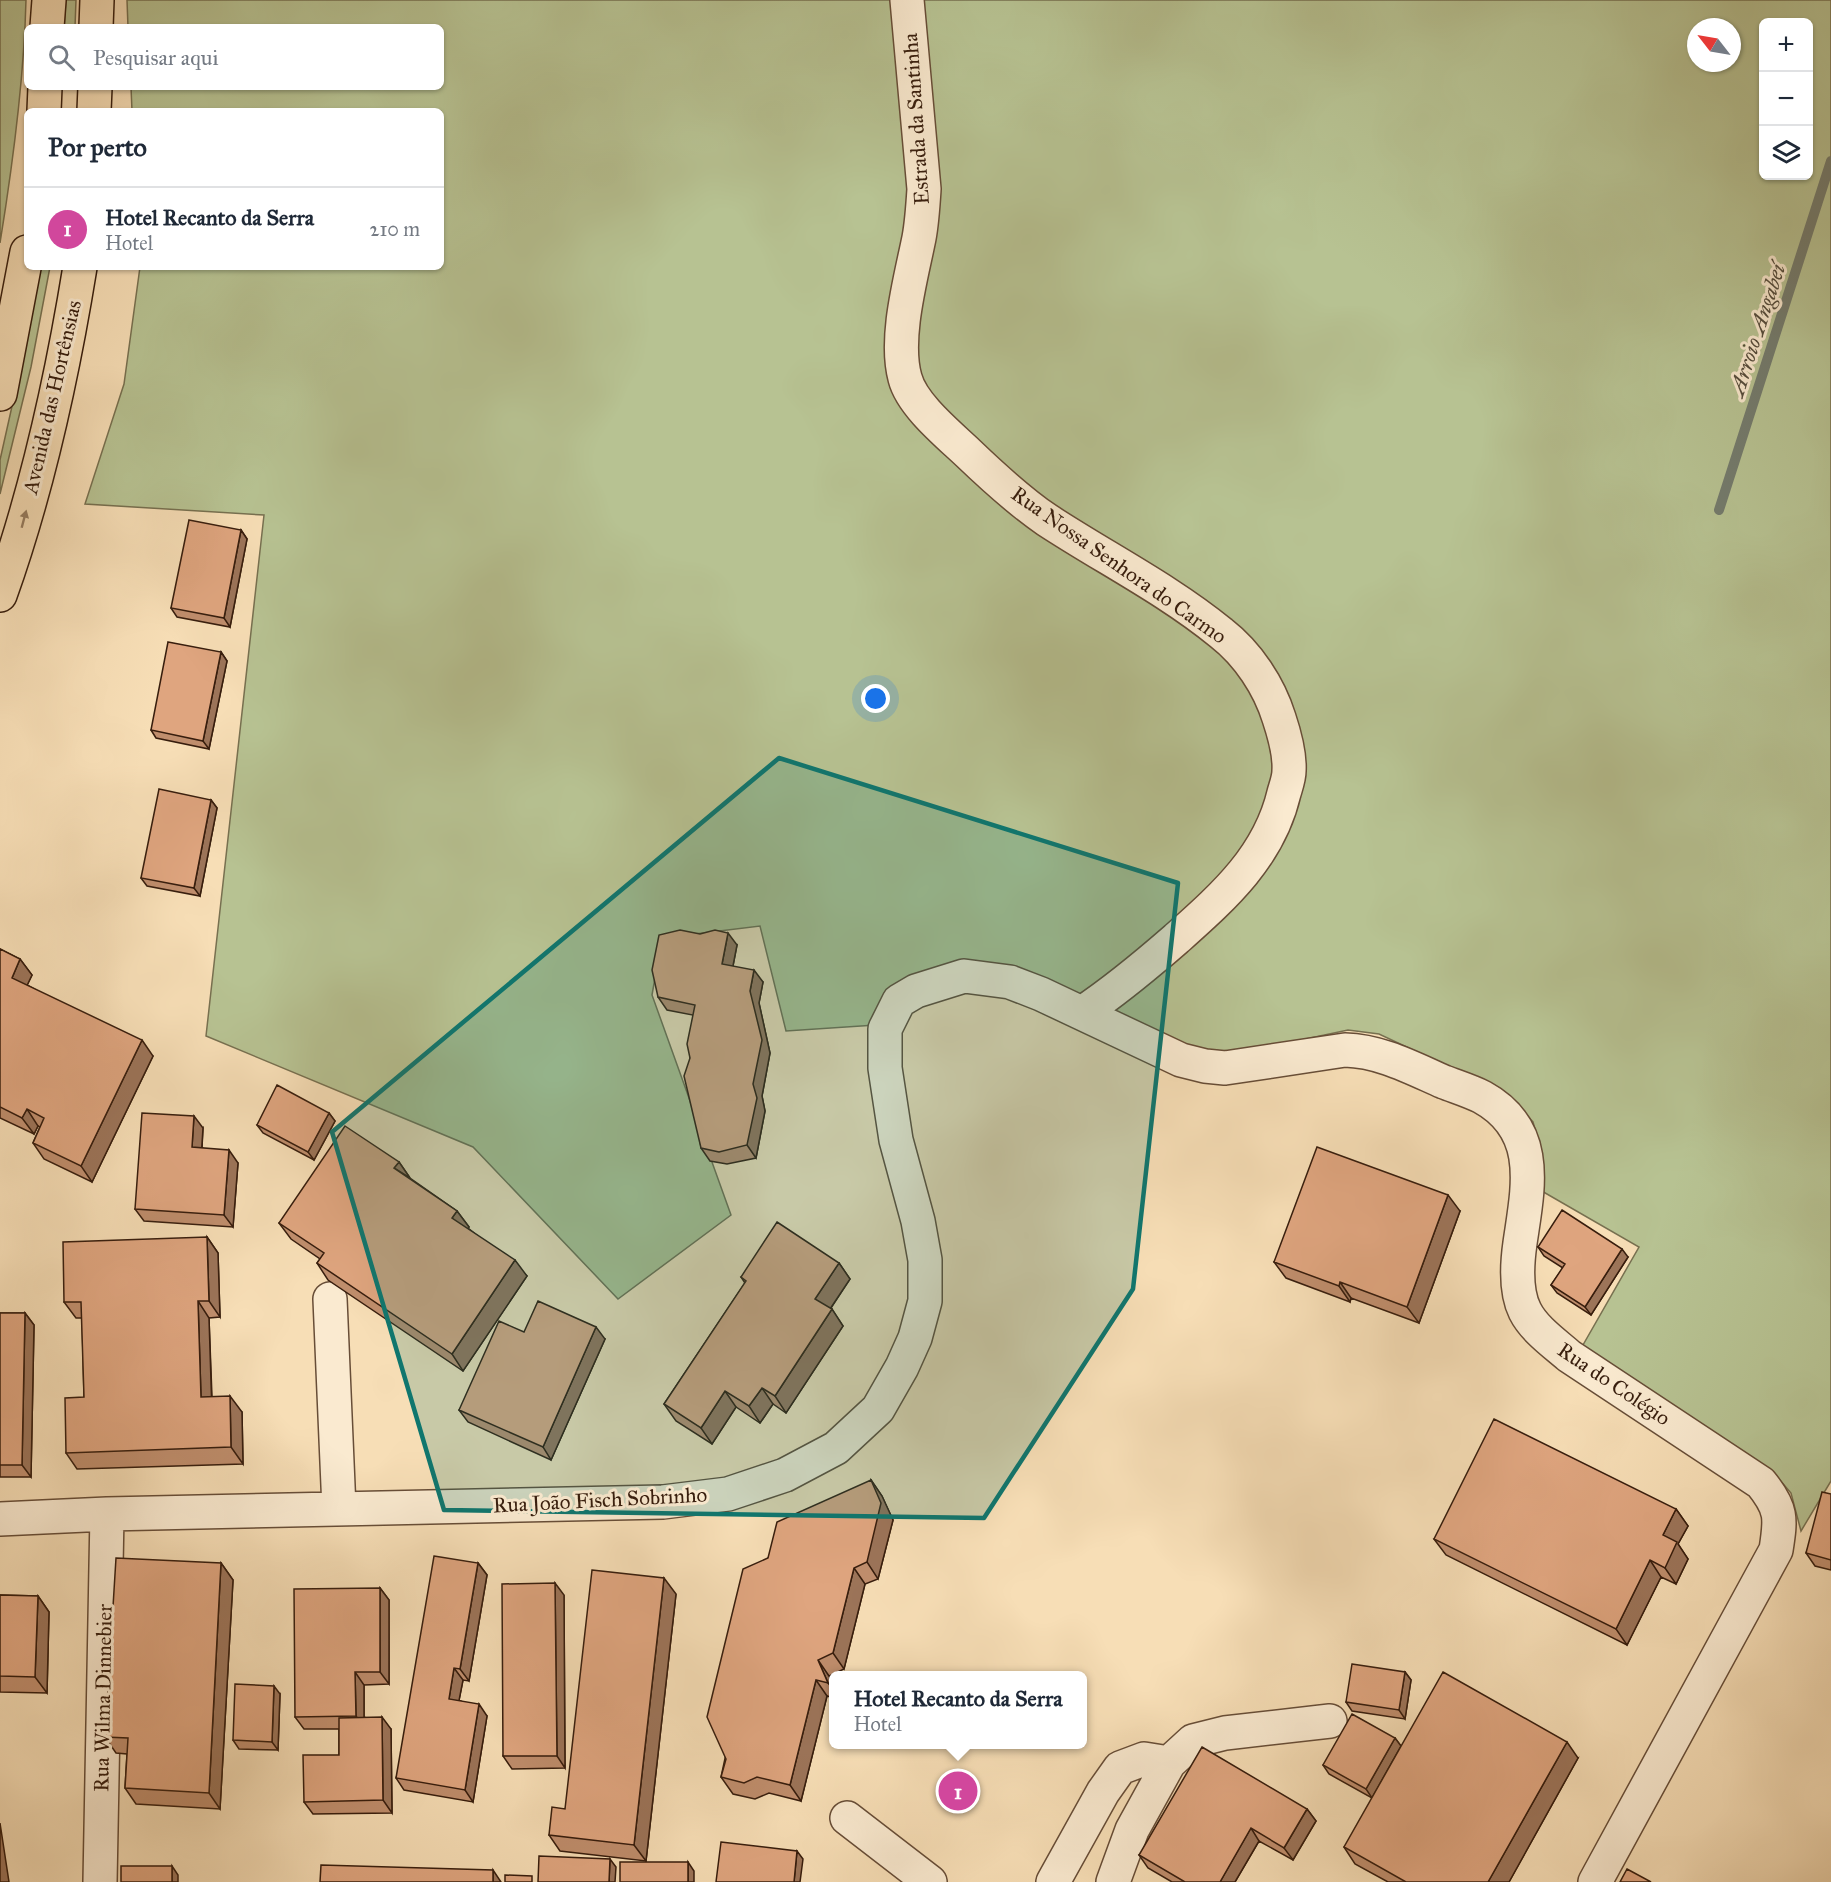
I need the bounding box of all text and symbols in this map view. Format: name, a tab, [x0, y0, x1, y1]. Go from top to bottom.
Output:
north arrow	[1687, 18, 1741, 72]
map controls	[1759, 18, 1813, 180]
button: +	[1759, 18, 1813, 72]
search box	[24, 24, 444, 90]
street label: Estrada da Santinha	[897, 32, 935, 206]
icon: search	[45, 41, 78, 74]
text: Pesquisar aqui	[93, 44, 218, 71]
button: −	[1759, 72, 1813, 126]
button: layers	[1759, 126, 1813, 180]
text: Por perto	[48, 131, 147, 163]
text: Hotel Recanto da Serra	[105, 204, 314, 231]
text: 1	[64, 217, 71, 241]
text: 210 m	[370, 217, 420, 241]
text: Hotel	[105, 231, 153, 255]
water label: Arroio Angabeí	[1722, 256, 1793, 402]
street label: Avenida das Hortênsias	[17, 297, 87, 498]
street label: Rua Nossa Senhora do Carmo	[1006, 481, 1232, 649]
one-way arrow	[20, 510, 29, 528]
your location	[861, 684, 890, 713]
street label: Rua do Colégio	[1553, 1337, 1676, 1431]
street label: Rua João Fisch Sobrinho	[492, 1481, 708, 1519]
street label: Rua Wilma Dinnebier	[88, 1604, 118, 1792]
popup	[829, 1671, 1087, 1749]
text: Hotel Recanto da Serra	[853, 1685, 1063, 1712]
text: Hotel	[853, 1712, 902, 1736]
pin: 1	[938, 1768, 978, 1814]

